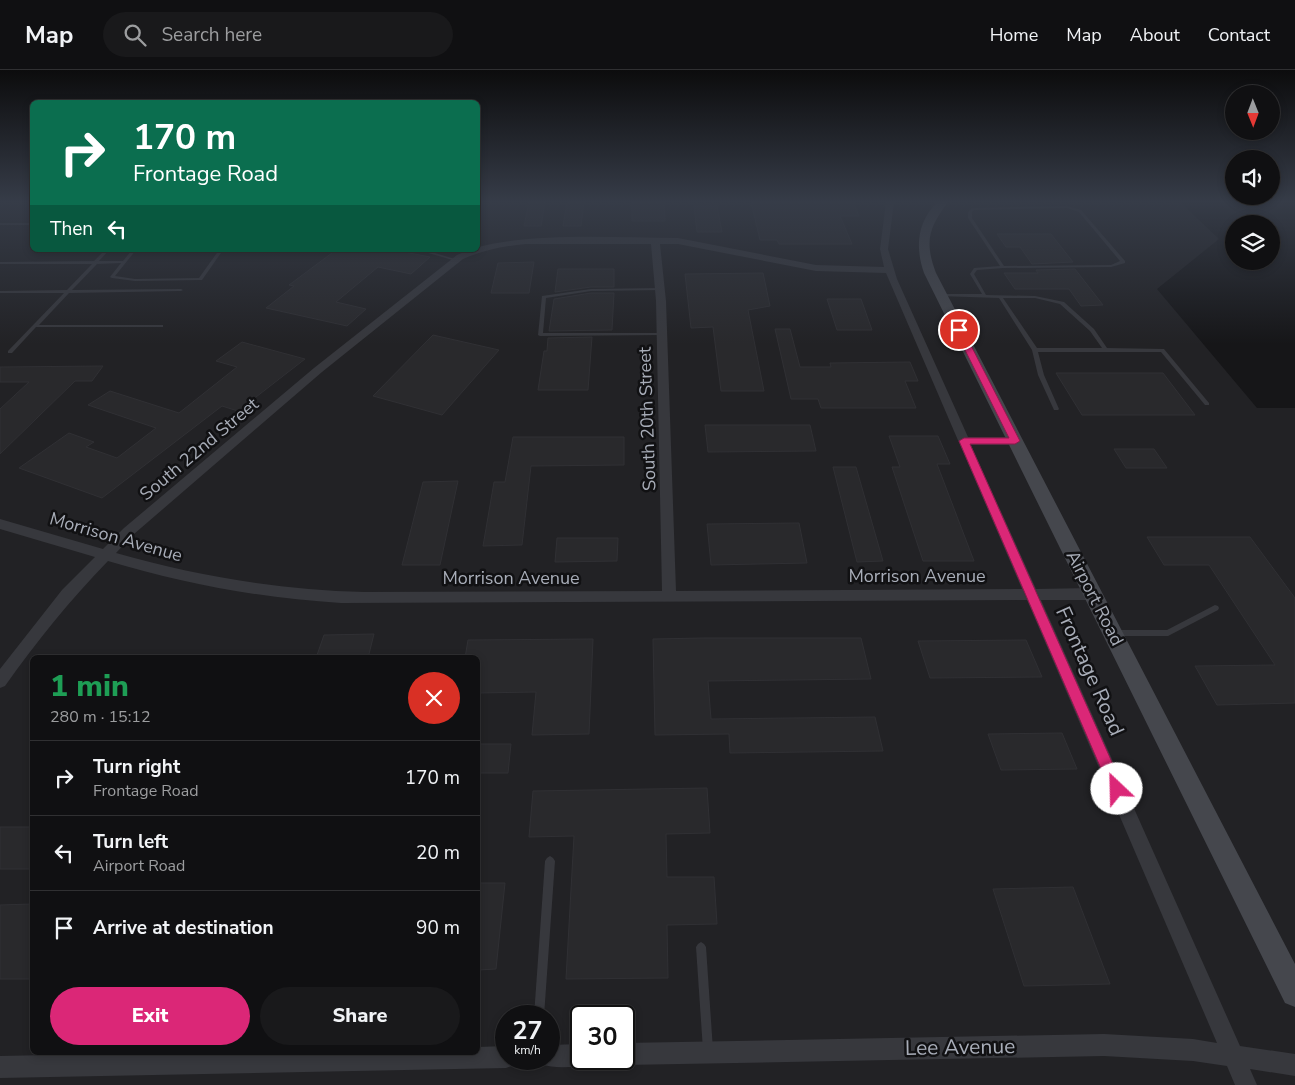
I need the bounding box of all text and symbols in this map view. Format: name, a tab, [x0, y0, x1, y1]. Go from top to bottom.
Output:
search box	[103, 12, 453, 57]
text: Map	[25, 19, 73, 51]
icon: search	[121, 21, 149, 49]
text: Search here	[161, 22, 262, 48]
text: Home	[990, 23, 1038, 47]
text: Map	[1066, 23, 1102, 47]
text: About	[1130, 23, 1180, 47]
text: Contact	[1208, 23, 1270, 47]
north arrow	[1225, 85, 1280, 140]
map controls	[1225, 85, 1280, 270]
text: 170 m	[133, 114, 236, 161]
icon: right	[50, 120, 115, 185]
button: sound	[1225, 150, 1280, 205]
text: Frontage Road	[133, 159, 278, 189]
icon: left	[103, 215, 131, 243]
button: layers	[1225, 215, 1280, 270]
text: Then	[50, 216, 93, 242]
pin	[938, 309, 980, 351]
icon: arrive	[945, 316, 973, 344]
street label: South 20th Street	[632, 346, 662, 491]
street label: South 22nd Street	[134, 392, 264, 506]
street label: Morrison Avenue	[47, 507, 185, 567]
street label: Airport Road	[1061, 546, 1129, 650]
street label: Morrison Avenue	[848, 564, 986, 588]
street label: Morrison Avenue	[442, 566, 580, 590]
street label: Frontage Road	[1049, 602, 1131, 740]
text: 1 min	[50, 666, 129, 707]
button: close	[408, 672, 460, 724]
text: 280 m · 15:12	[50, 706, 151, 728]
text: Turn right	[93, 754, 180, 780]
position arrow	[1090, 762, 1142, 814]
icon: right	[50, 764, 78, 792]
text: 170 m	[405, 765, 460, 791]
text: Frontage Road	[93, 780, 199, 802]
text: Turn left	[93, 829, 168, 855]
icon: left	[50, 839, 78, 867]
text: 20 m	[416, 840, 460, 866]
text: Airport Road	[93, 855, 185, 877]
icon: arrive	[50, 914, 78, 942]
text: Arrive at destination	[93, 915, 274, 941]
text: 90 m	[416, 915, 460, 941]
button: Exit	[50, 987, 250, 1045]
button: Share	[260, 987, 460, 1045]
speed limit sign: 30	[570, 1005, 635, 1070]
text: 27	[512, 1014, 543, 1048]
street label: Lee Avenue	[905, 1032, 1015, 1062]
text: km/h	[514, 1042, 541, 1058]

